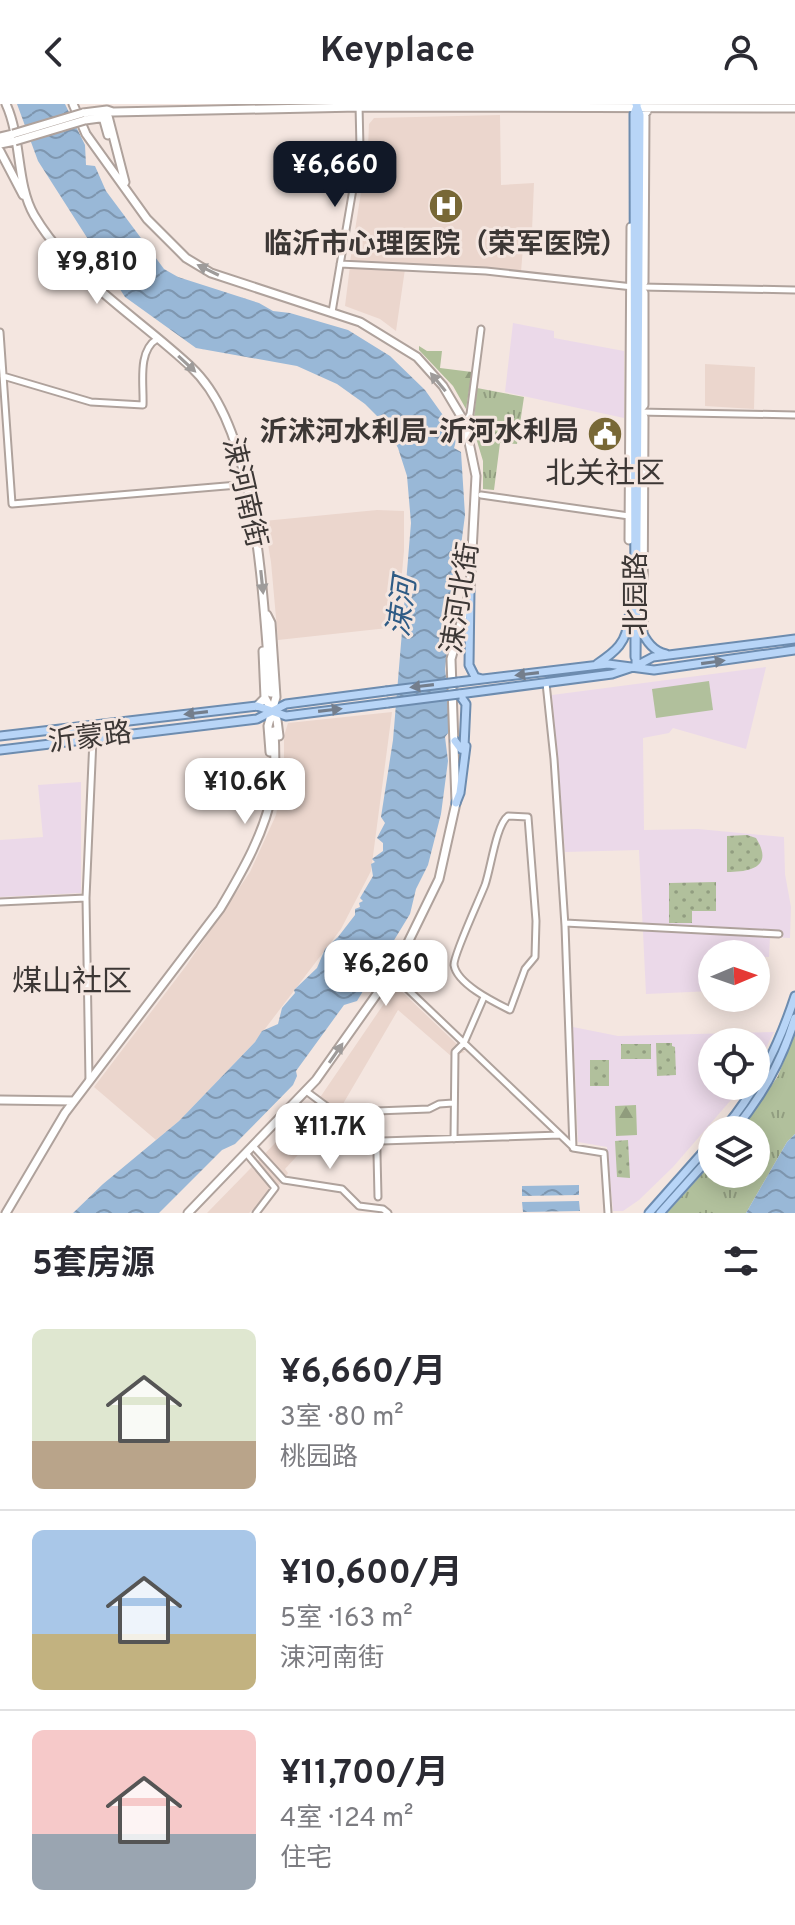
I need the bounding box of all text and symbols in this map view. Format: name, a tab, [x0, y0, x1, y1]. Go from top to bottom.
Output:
text: Keyplace	[320, 29, 475, 75]
icon: back	[32, 30, 76, 74]
icon: person	[719, 30, 763, 74]
pin: ¥6,660	[270, 141, 400, 209]
text: ¥6,660	[291, 150, 379, 183]
hospital icon: 临沂市心理医院（荣军医院）	[427, 187, 465, 225]
place label: 临沂市心理医院（荣军医院）	[264, 228, 628, 264]
pin: ¥9,810	[32, 238, 162, 306]
text: ¥9,810	[56, 247, 138, 280]
one-way arrow	[197, 263, 220, 277]
one-way arrow	[177, 355, 196, 373]
one-way arrow	[430, 372, 447, 392]
public building icon: 沂沭河水利局-沂河水利局	[586, 415, 624, 453]
place label: 沂沭河水利局-沂河水利局	[259, 416, 579, 452]
street label: 涑河南街	[213, 434, 273, 552]
district label: 北关社区	[545, 457, 665, 494]
street label: 涑河北街	[435, 540, 489, 656]
street label: 北园路	[620, 552, 656, 636]
one-way arrow	[255, 570, 268, 595]
water label: 涑河	[382, 570, 427, 639]
one-way arrow	[701, 655, 726, 668]
one-way arrow	[514, 668, 539, 681]
one-way arrow	[409, 680, 434, 693]
one-way arrow	[318, 704, 343, 717]
one-way arrow	[183, 707, 208, 720]
street label: 沂蒙路	[46, 716, 134, 762]
pin: ¥10.6K	[180, 758, 310, 826]
text: ¥10.6K	[203, 767, 287, 800]
pin: ¥6,260	[321, 940, 451, 1008]
north arrow	[698, 940, 770, 1012]
map controls	[698, 940, 770, 1188]
text: ¥6,260	[342, 949, 430, 982]
district label: 煤山社区	[12, 965, 132, 1002]
button: locate	[698, 1028, 770, 1100]
one-way arrow	[327, 1043, 343, 1063]
pin: ¥11.7K	[265, 1103, 395, 1171]
text: ¥11.7K	[293, 1112, 367, 1145]
button: layers	[698, 1116, 770, 1188]
icon: filters	[719, 1239, 763, 1283]
text: 5套房源	[32, 1244, 155, 1287]
text: ¥6,660/月	[280, 1352, 446, 1395]
icon: home	[96, 1361, 192, 1457]
text: 3室 · 80 m²	[280, 1402, 404, 1435]
text: 桃园路	[280, 1442, 358, 1475]
text: ¥10,600/月	[280, 1553, 463, 1596]
icon: home	[96, 1562, 192, 1658]
text: 5室 · 163 m²	[280, 1603, 413, 1636]
text: 涑河南街	[280, 1643, 384, 1676]
text: ¥11,700/月	[280, 1753, 449, 1796]
icon: home	[96, 1762, 192, 1858]
text: 4室 · 124 m²	[280, 1803, 413, 1836]
text: 住宅	[280, 1843, 332, 1876]

